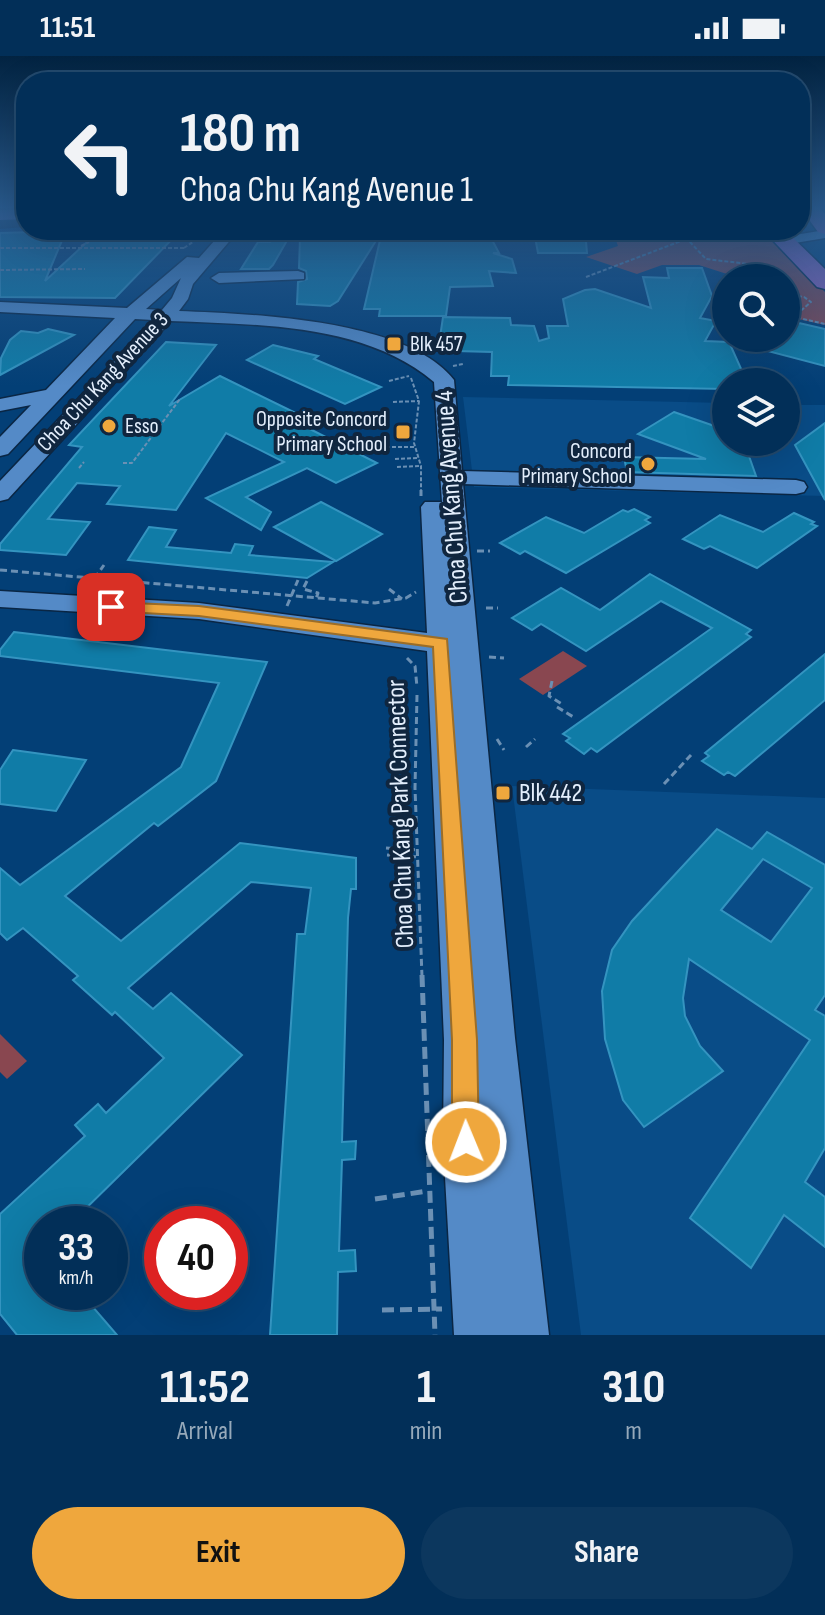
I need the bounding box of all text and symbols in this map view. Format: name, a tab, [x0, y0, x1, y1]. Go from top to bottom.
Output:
text: 11:51	[40, 10, 95, 46]
text: 180 m	[180, 101, 301, 168]
icon: left	[48, 104, 152, 208]
text: Choa Chu Kang Avenue 1	[180, 169, 473, 212]
map controls	[712, 264, 800, 456]
button: search	[712, 264, 800, 352]
street label: Choa Chu Kang Avenue 3	[32, 307, 174, 457]
place label: Blk 457	[410, 331, 463, 358]
marker: Blk 457	[385, 335, 403, 353]
button: layers	[712, 368, 800, 456]
street label: Choa Chu Kang Avenue 4	[429, 389, 475, 604]
place label: Opposite Concord Primary School	[256, 406, 387, 458]
place label: Esso	[125, 413, 159, 440]
marker: Esso	[100, 417, 118, 435]
marker: Opposite Concord Primary School	[394, 423, 412, 441]
place label: Concord Primary School	[521, 438, 632, 490]
marker: Concord Primary School	[639, 455, 657, 473]
pin	[77, 573, 145, 641]
icon: arrive	[89, 585, 133, 629]
street label: Choa Chu Kang Park Connector	[381, 679, 421, 949]
place label: Blk 442	[519, 778, 582, 809]
marker: Blk 442	[494, 784, 512, 802]
position arrow	[424, 1100, 508, 1184]
speed limit sign: 40	[144, 1206, 248, 1310]
text: 33	[58, 1224, 94, 1272]
text: km/h	[59, 1266, 93, 1290]
text: 11:52	[160, 1359, 250, 1416]
text: 1	[417, 1359, 436, 1416]
text: 310	[602, 1359, 665, 1416]
text: Arrival	[177, 1416, 233, 1447]
text: min	[410, 1416, 442, 1447]
text: m	[625, 1416, 642, 1447]
button: Exit	[32, 1507, 405, 1599]
button: Share	[421, 1507, 793, 1599]

